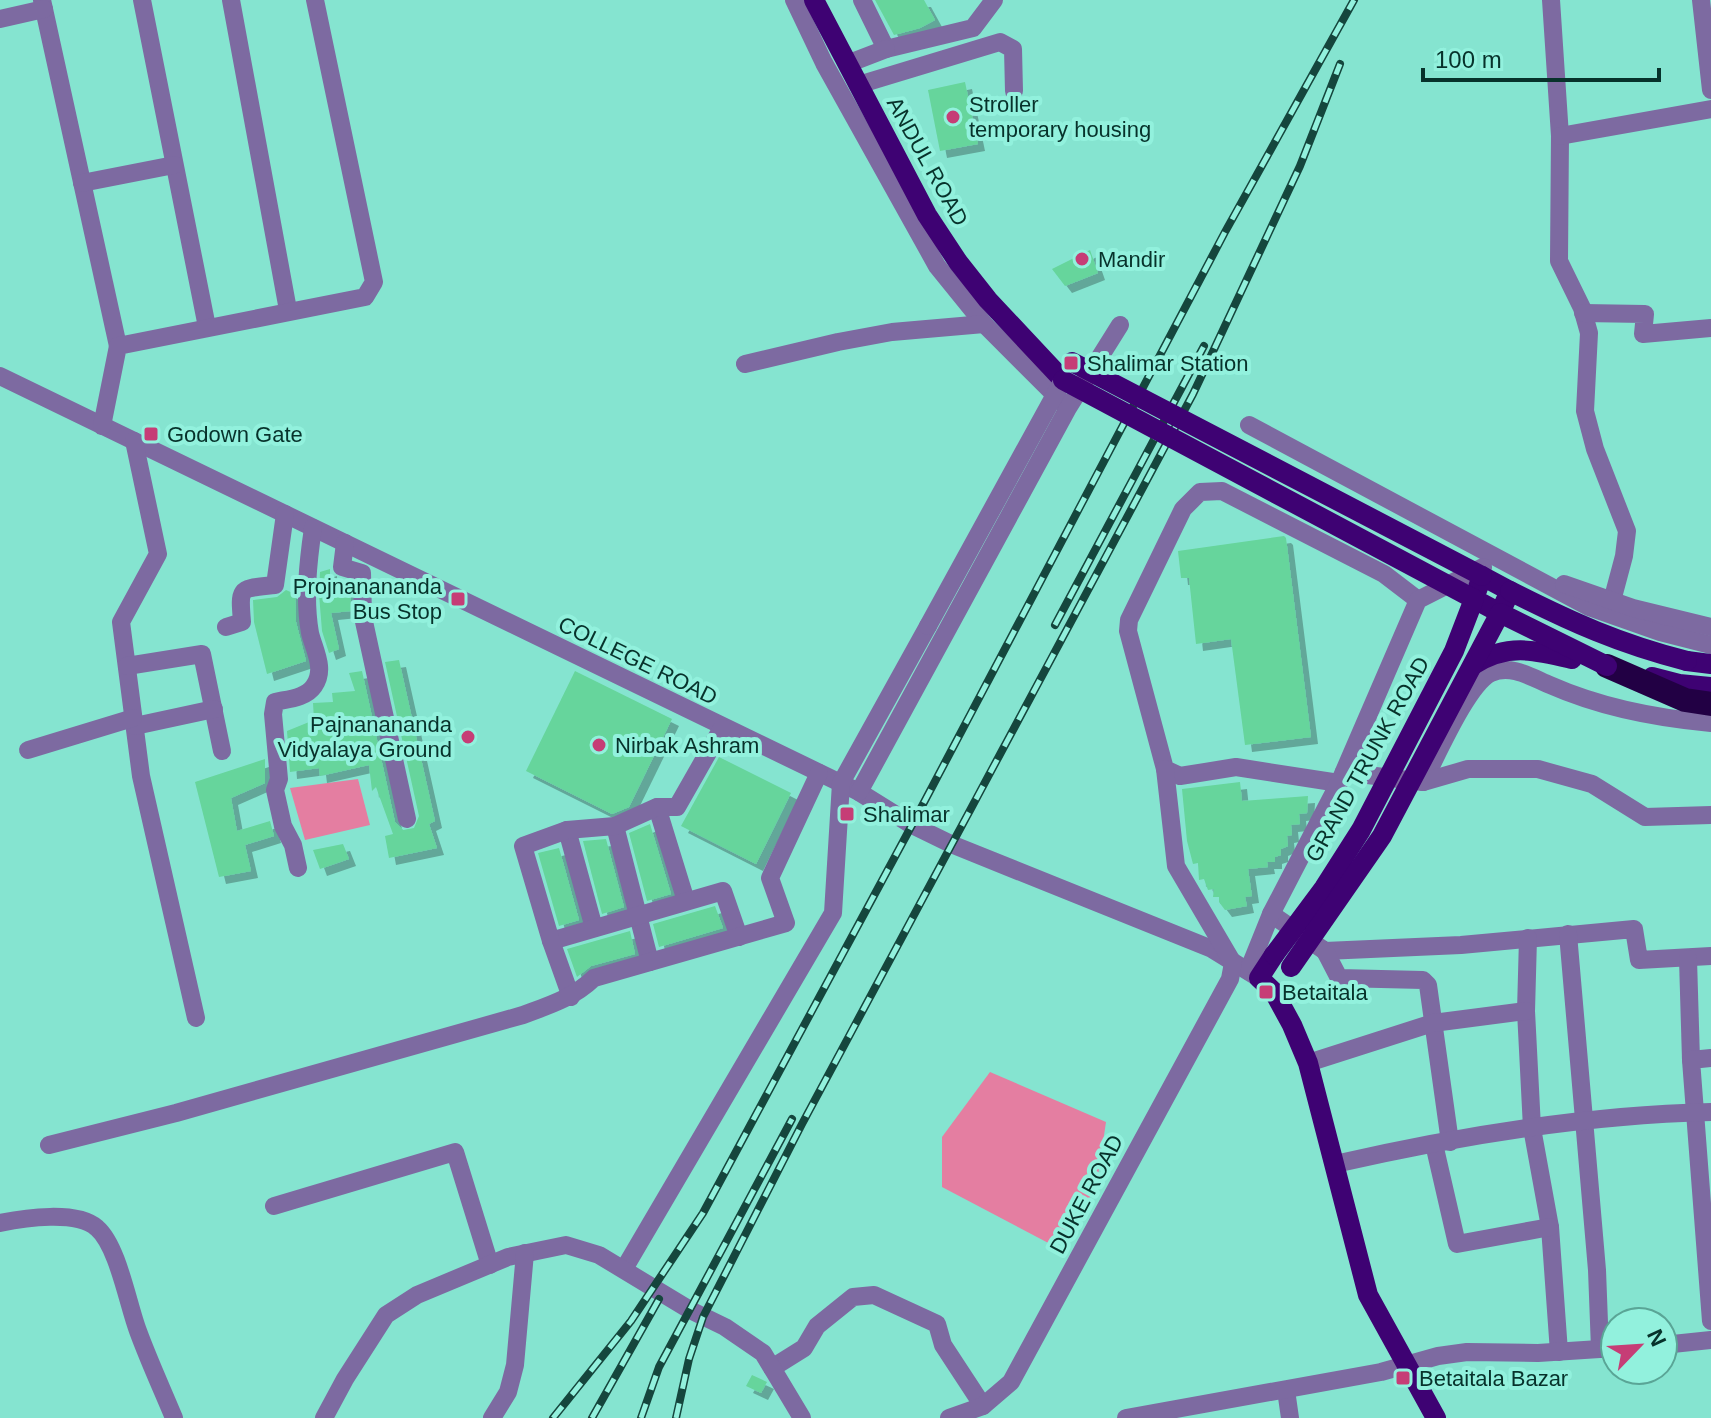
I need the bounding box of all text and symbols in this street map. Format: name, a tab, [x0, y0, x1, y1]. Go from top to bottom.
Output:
scale bar	[1423, 32, 1659, 82]
text: 100 m	[1435, 46, 1502, 73]
street label: ANDUL ROAD	[882, 92, 973, 230]
place label: Stroller temporary housing	[969, 92, 1151, 142]
marker: Stroller temporary housing	[944, 108, 962, 126]
place label: Mandir	[1098, 247, 1165, 272]
marker: Mandir	[1073, 250, 1091, 268]
place label: Shalimar Station	[1087, 351, 1248, 376]
marker: Shalimar Station	[1062, 354, 1080, 372]
place label: Godown Gate	[167, 422, 303, 447]
marker: Godown Gate	[142, 425, 160, 443]
place label: Projnanananda Bus Stop	[293, 574, 443, 624]
marker: Projnanananda Bus Stop	[449, 590, 467, 608]
street label: COLLEGE ROAD	[554, 611, 721, 710]
street label: GRAND TRUNK ROAD	[1301, 652, 1434, 866]
place label: Pajnanananda Vidyalaya Ground	[278, 712, 453, 762]
marker: Pajnanananda Vidyalaya Ground	[459, 728, 477, 746]
place label: Nirbak Ashram	[615, 733, 759, 758]
marker: Nirbak Ashram	[590, 736, 608, 754]
place label: Shalimar	[863, 802, 950, 827]
marker: Shalimar	[838, 805, 856, 823]
place label: Betaitala	[1282, 980, 1368, 1005]
marker: Betaitala	[1257, 983, 1275, 1001]
street label: DUKE ROAD	[1045, 1131, 1128, 1258]
north arrow	[1599, 1306, 1679, 1386]
text: N	[1642, 1325, 1671, 1350]
place label: Betaitala Bazar	[1419, 1366, 1568, 1391]
marker: Betaitala Bazar	[1394, 1369, 1412, 1387]

